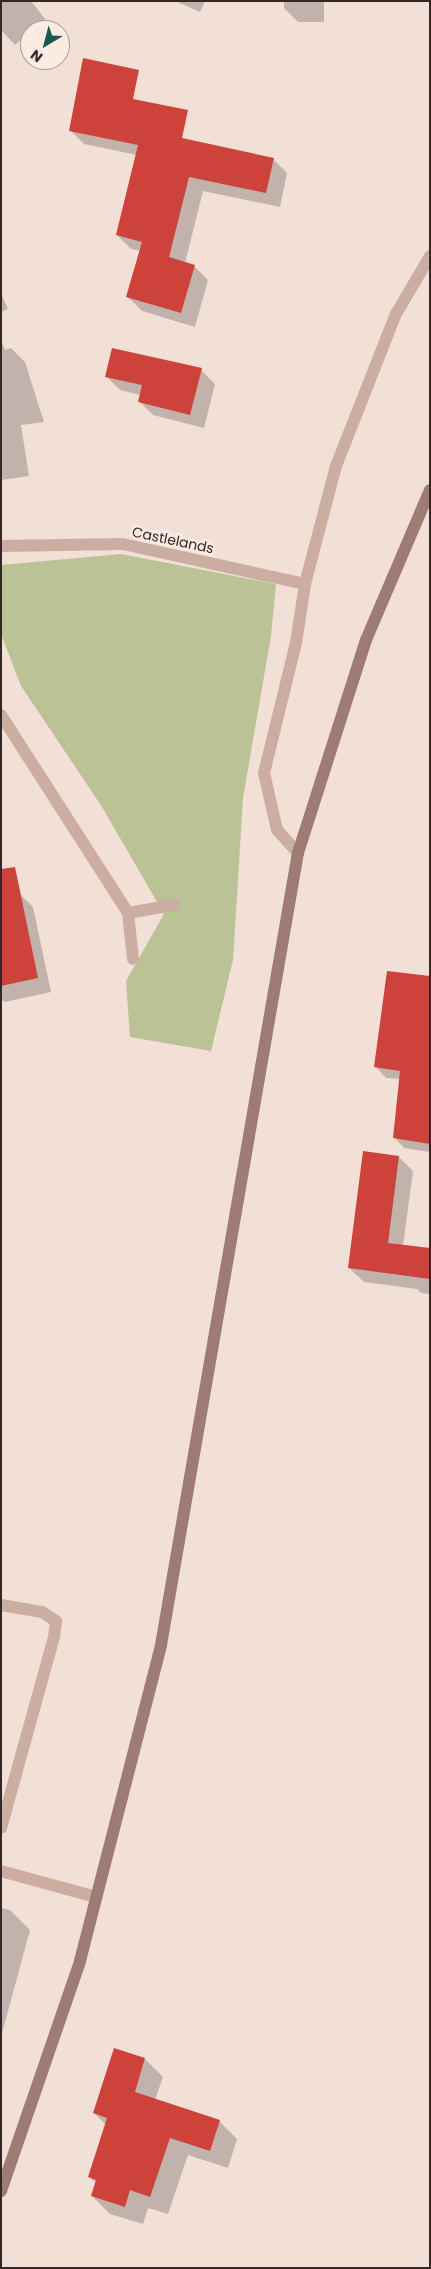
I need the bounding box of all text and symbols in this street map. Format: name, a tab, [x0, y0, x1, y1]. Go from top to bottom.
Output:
north arrow	[20, 20, 70, 70]
text: N	[26, 45, 47, 67]
street label: Castlelands	[130, 523, 216, 557]

